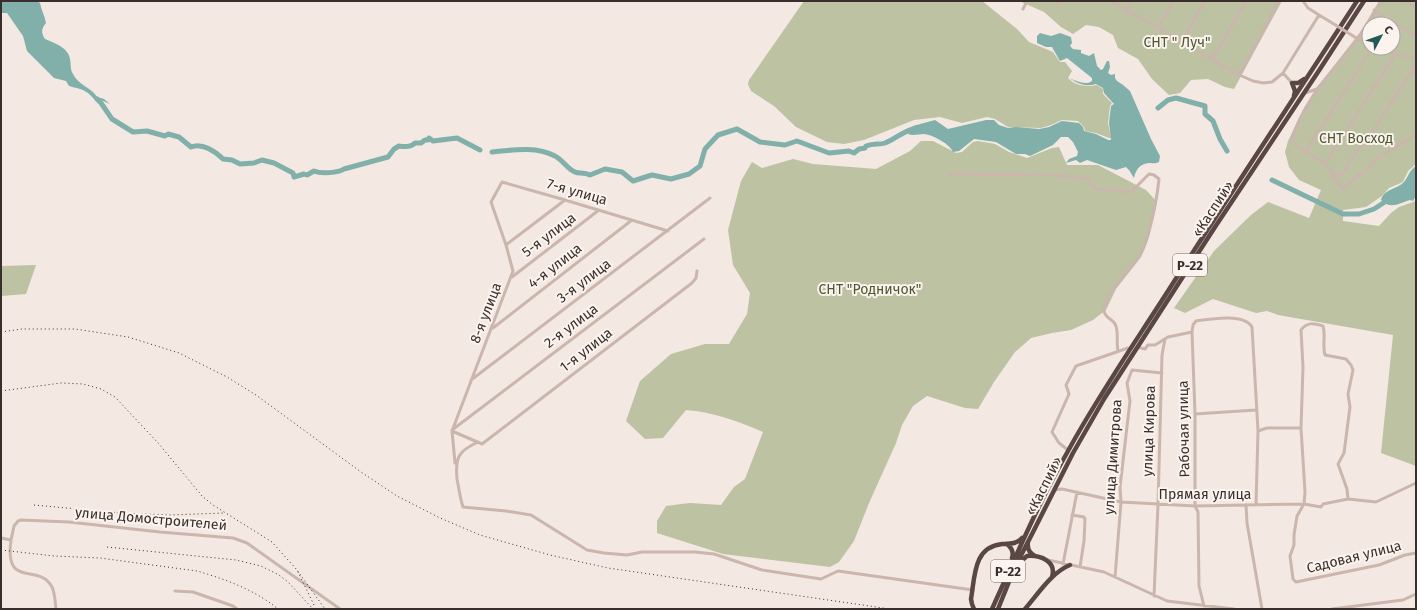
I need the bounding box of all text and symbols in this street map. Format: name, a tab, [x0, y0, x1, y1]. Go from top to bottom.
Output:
north arrow	[1361, 16, 1401, 56]
text: С	[1381, 23, 1396, 37]
park label: СНТ " Луч"	[1143, 34, 1211, 51]
park label: СНТ Восход	[1319, 130, 1393, 147]
street label: 7-я улица	[545, 175, 609, 209]
street label: «Каспий»	[1189, 178, 1237, 240]
street label: 5-я улица	[519, 209, 579, 261]
street label: 4-я улица	[525, 240, 585, 292]
road number: Р-22	[1173, 254, 1207, 276]
street label: 3-я улица	[554, 255, 614, 307]
street label: 8-я улица	[467, 280, 505, 346]
park label: СНТ "Родничок"	[819, 281, 921, 298]
street label: 2-я улица	[541, 300, 601, 352]
street label: 1-я улица	[556, 324, 616, 376]
street label: Рабочая улица	[1175, 380, 1193, 478]
street label: улица Кирова	[1139, 385, 1159, 477]
street label: улица Димитрова	[1100, 399, 1126, 515]
street label: «Каспий»	[1022, 454, 1066, 518]
street label: Прямая улица	[1159, 486, 1251, 503]
street label: улица Домостроителей	[74, 504, 228, 534]
street label: Садовая улица	[1305, 537, 1403, 577]
road number: Р-22	[991, 560, 1025, 582]

